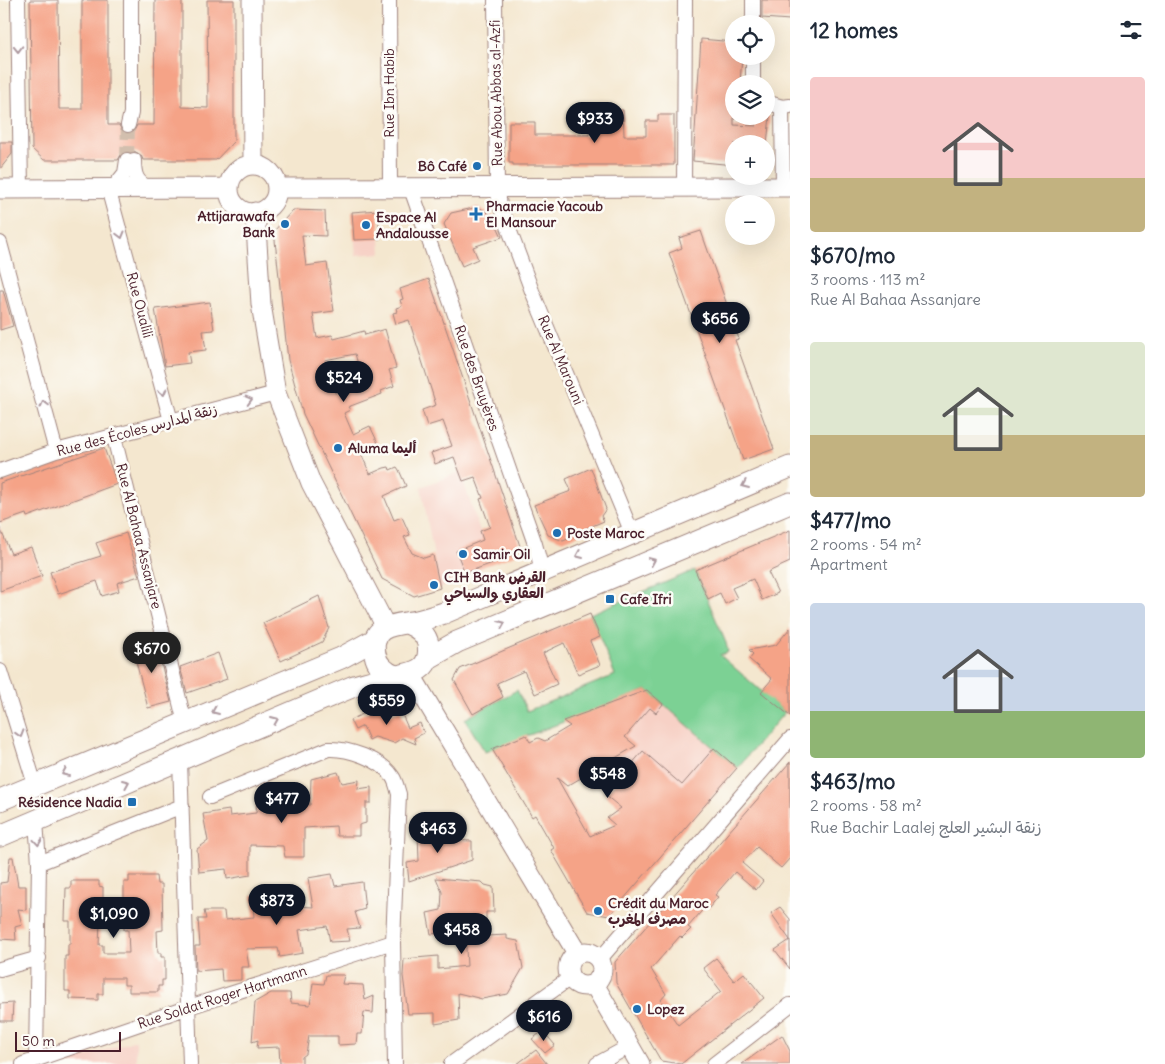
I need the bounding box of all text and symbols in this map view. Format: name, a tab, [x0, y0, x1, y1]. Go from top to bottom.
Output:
map controls	[725, 15, 775, 245]
button: locate	[725, 15, 775, 65]
icon: filters	[1117, 16, 1145, 44]
text: 12 homes	[810, 17, 898, 44]
street label: Rue Abou Abbas al-Azfi	[486, 20, 506, 166]
one-way arrow	[13, 45, 24, 53]
street label: Rue Ibn Habib	[380, 48, 398, 138]
button: layers	[725, 75, 775, 125]
pin: $933	[565, 102, 625, 144]
text: $933	[577, 108, 613, 128]
icon: home	[933, 109, 1023, 199]
button: +	[725, 135, 775, 185]
place label: Bô Café	[418, 157, 467, 175]
marker: Bô Café	[471, 160, 483, 172]
button: −	[725, 195, 775, 245]
place label: Pharmacie Yacoub El Mansour	[486, 197, 603, 231]
place label: Attijarawafa Bank	[198, 207, 275, 241]
place label: Espace Al Andalousse	[376, 208, 449, 242]
marker: Pharmacie Yacoub El Mansour	[470, 208, 482, 220]
marker: Attijarawafa Bank	[279, 218, 291, 230]
marker: Espace Al Andalousse	[360, 219, 372, 231]
one-way arrow	[115, 231, 126, 240]
text: $670/mo	[810, 242, 895, 269]
text: 3 rooms · 113 m²	[810, 269, 925, 289]
street label: Rue Oualili	[123, 270, 157, 340]
text: Rue Al Bahaa Assanjare	[810, 289, 981, 309]
pin: $656	[690, 302, 750, 344]
text: $656	[702, 308, 738, 328]
street label: Rue Al Marouni	[534, 313, 588, 407]
street label: Rue des Bruyères	[450, 323, 504, 433]
pin: $524	[314, 360, 374, 403]
text: $524	[326, 367, 362, 387]
icon: home	[933, 374, 1023, 464]
one-way arrow	[157, 388, 168, 397]
one-way arrow	[244, 396, 252, 406]
one-way arrow	[39, 400, 49, 409]
street label: Rue des Écoles زنقة المدارس	[55, 400, 219, 460]
place label: Aluma أليما	[348, 439, 416, 457]
marker: Aluma أليما	[332, 442, 344, 454]
street label: Rue Al Bahaa Assanjare	[112, 461, 166, 611]
one-way arrow	[741, 479, 750, 490]
text: $477/mo	[810, 507, 891, 534]
place label: Poste Maroc	[567, 524, 645, 542]
marker: Poste Maroc	[551, 527, 563, 539]
text: 2 rooms · 54 m²	[810, 534, 922, 554]
place label: Samir Oil	[473, 545, 530, 563]
marker: Samir Oil	[457, 548, 469, 560]
one-way arrow	[575, 548, 584, 559]
text: Apartment	[810, 554, 888, 574]
one-way arrow	[647, 557, 655, 567]
place label: CIH Bank القرض العقاري والسياحي	[444, 568, 546, 606]
marker: CIH Bank القرض العقاري والسياحي	[428, 579, 440, 591]
place label: Cafe Ifri	[620, 590, 672, 608]
marker: Cafe Ifri	[604, 593, 616, 605]
one-way arrow	[497, 619, 506, 630]
pin: $670	[122, 632, 182, 674]
icon: home	[933, 636, 1023, 726]
text: $670	[134, 638, 170, 658]
pin: $559	[357, 684, 417, 726]
text: $559	[369, 690, 405, 710]
one-way arrow	[211, 704, 220, 715]
one-way arrow	[270, 715, 279, 726]
one-way arrow	[14, 730, 24, 738]
pin: $548	[578, 756, 638, 799]
text: $548	[590, 763, 626, 783]
one-way arrow	[61, 767, 70, 777]
text: $463/mo	[810, 768, 895, 795]
one-way arrow	[121, 779, 130, 789]
pin: $477	[252, 782, 312, 824]
text: $477	[265, 788, 299, 808]
place label: Résidence Nadia	[18, 793, 122, 811]
text: 2 rooms · 58 m²	[810, 795, 922, 815]
marker: Résidence Nadia	[126, 796, 138, 808]
pin: $463	[408, 812, 468, 854]
text: Rue Bachir Laalej زنقة البشير العلج	[810, 817, 1042, 837]
text: $463	[420, 818, 456, 838]
one-way arrow	[32, 838, 43, 846]
pin: $873	[247, 884, 307, 926]
text: $873	[259, 890, 295, 910]
place label: Crédit du Maroc مصرف المغرب	[608, 894, 709, 928]
pin: $1,090	[73, 896, 155, 939]
text: $1,090	[90, 903, 138, 923]
marker: Crédit du Maroc مصرف المغرب	[592, 905, 604, 917]
pin: $458	[432, 912, 492, 955]
text: $458	[444, 919, 480, 939]
street label: Rue Soldat Roger Hartmann	[135, 961, 309, 1033]
pin: $616	[514, 1000, 574, 1042]
place label: Lopez	[647, 1000, 685, 1018]
marker: Lopez	[631, 1003, 643, 1015]
text: $616	[527, 1006, 561, 1026]
scale bar	[15, 1029, 121, 1052]
text: 50 m	[22, 1032, 55, 1050]

